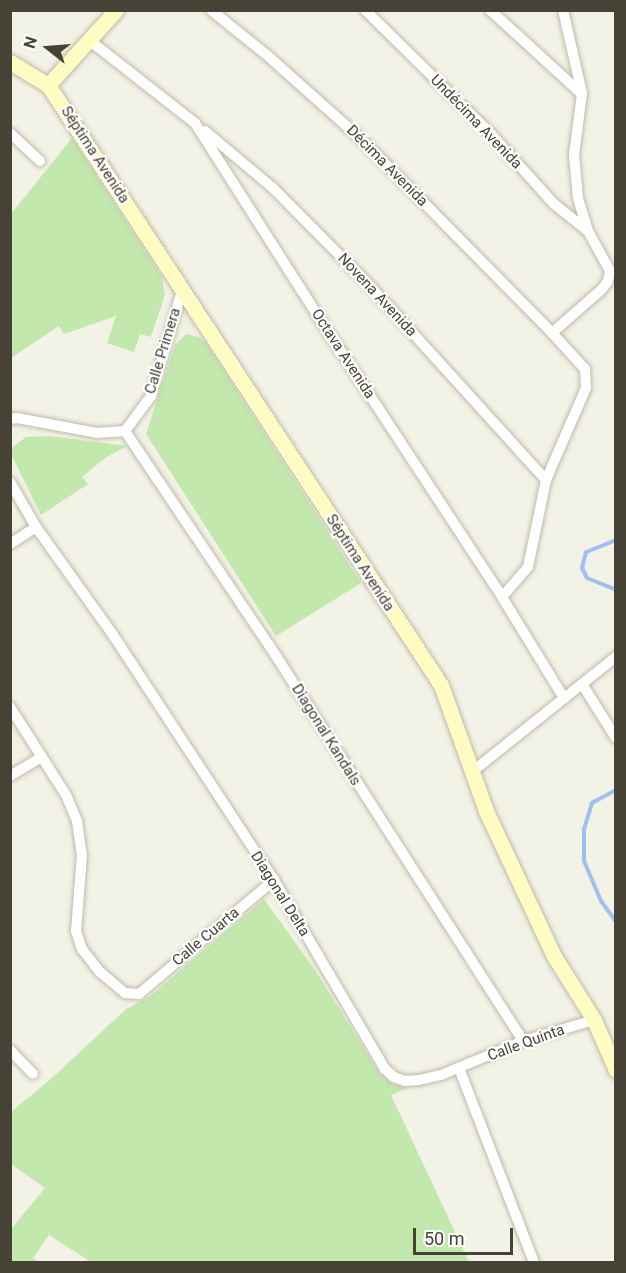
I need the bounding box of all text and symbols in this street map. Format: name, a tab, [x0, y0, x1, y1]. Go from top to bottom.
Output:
north arrow	[18, 18, 78, 78]
text: N	[20, 34, 41, 51]
street label: Undécima Avenida	[426, 71, 526, 173]
street label: Séptima Avenida	[57, 103, 133, 207]
street label: Décima Avenida	[343, 122, 431, 210]
street label: Novena Avenida	[334, 250, 420, 340]
street label: Calle Primera	[141, 306, 185, 396]
street label: Octava Avenida	[307, 306, 379, 402]
street label: Séptima Avenida	[322, 511, 398, 615]
street label: Diagonal Kandals	[288, 681, 364, 789]
street label: Diagonal Delta	[247, 848, 313, 940]
street label: Calle Cuarta	[169, 904, 243, 970]
street label: Calle Quinta	[485, 1021, 567, 1065]
scale bar	[416, 1216, 516, 1254]
text: 50 m	[424, 1228, 464, 1249]

